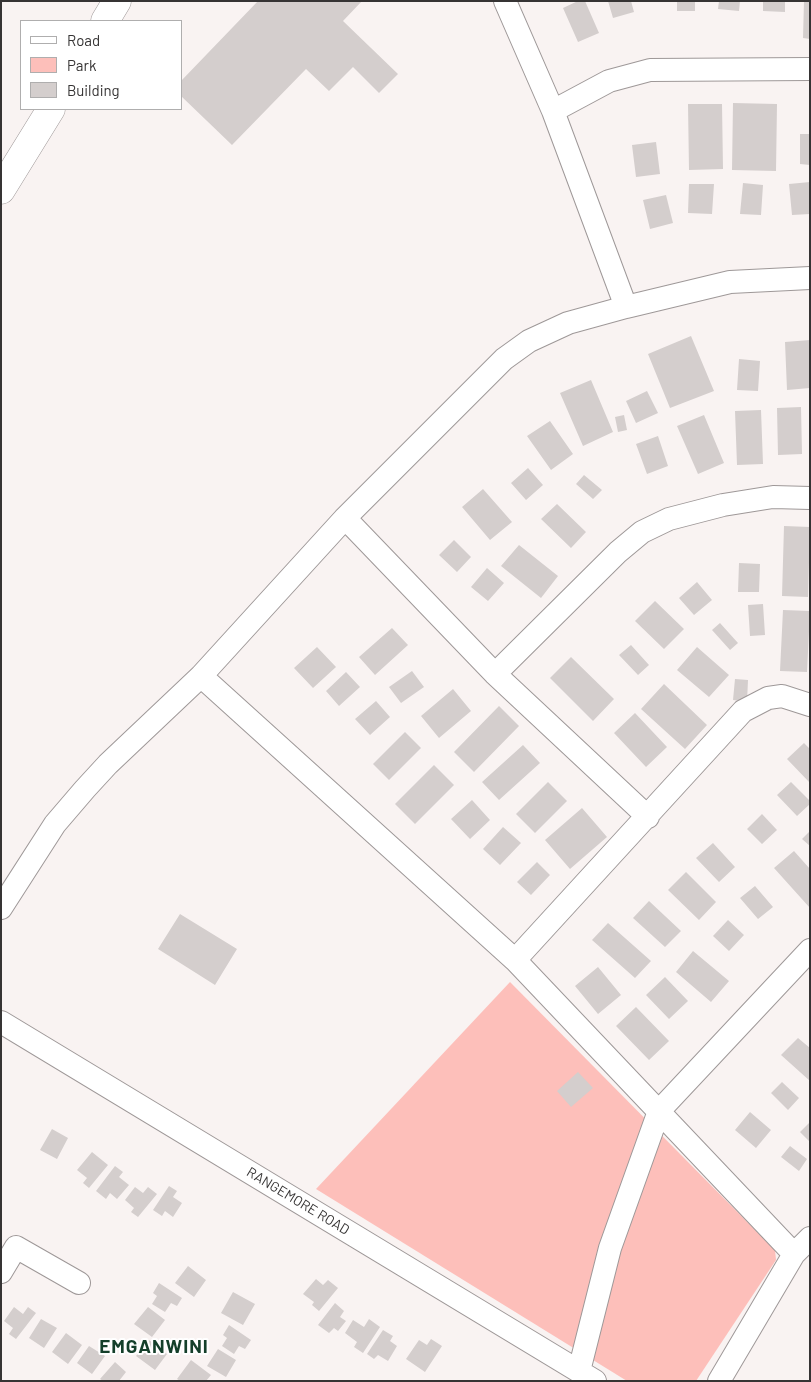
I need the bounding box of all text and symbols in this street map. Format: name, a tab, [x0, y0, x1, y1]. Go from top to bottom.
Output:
legend	[20, 20, 182, 110]
text: Road	[67, 31, 100, 49]
text: Park	[67, 56, 96, 74]
text: Building	[67, 81, 120, 99]
street label: RANGEMORE ROAD	[244, 1164, 352, 1238]
district label: EMGANWINI	[98, 1336, 210, 1358]

